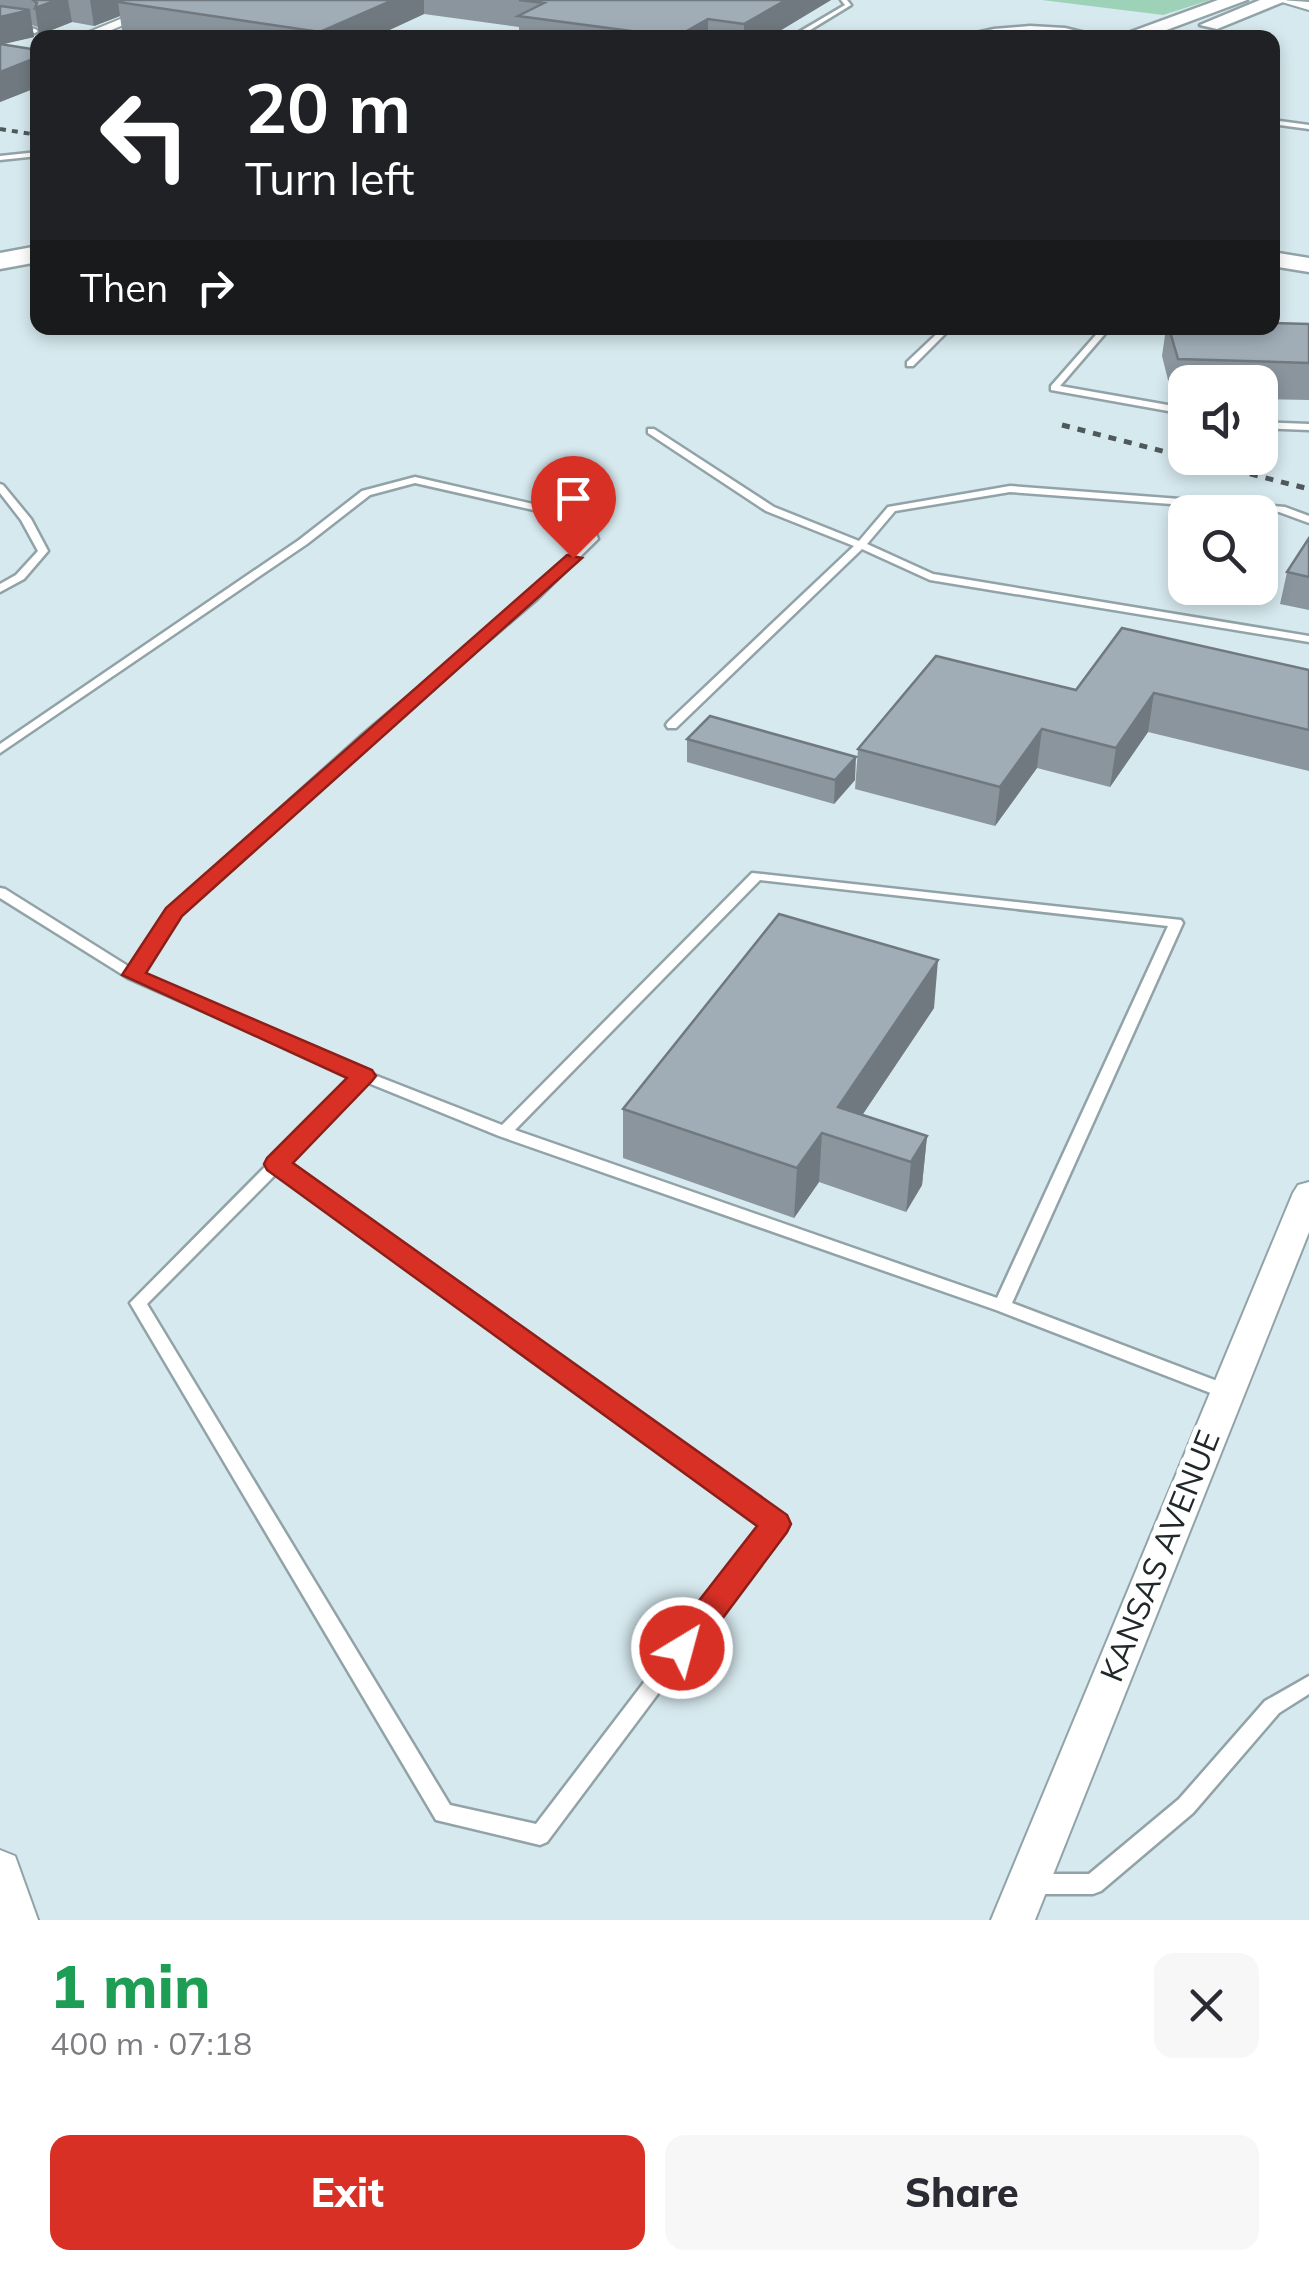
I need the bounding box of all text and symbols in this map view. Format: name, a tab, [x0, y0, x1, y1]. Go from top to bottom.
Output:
text: 20 m	[245, 63, 411, 151]
icon: left	[80, 70, 210, 200]
text: Turn left	[245, 150, 414, 206]
icon: right	[188, 260, 243, 315]
text: Then	[80, 264, 168, 312]
map controls	[1168, 365, 1278, 605]
button: sound	[1168, 365, 1278, 475]
pin	[531, 456, 616, 559]
icon: arrive	[546, 471, 601, 526]
button: search	[1168, 495, 1278, 605]
street label: KANSAS AVENUE	[1090, 1424, 1228, 1687]
position arrow	[630, 1596, 734, 1700]
text: 1 min	[50, 1948, 211, 2023]
button: close	[1154, 1953, 1259, 2058]
text: 400 m · 07:18	[50, 2023, 252, 2063]
button: Exit	[50, 2135, 645, 2250]
button: Share	[665, 2135, 1259, 2250]

